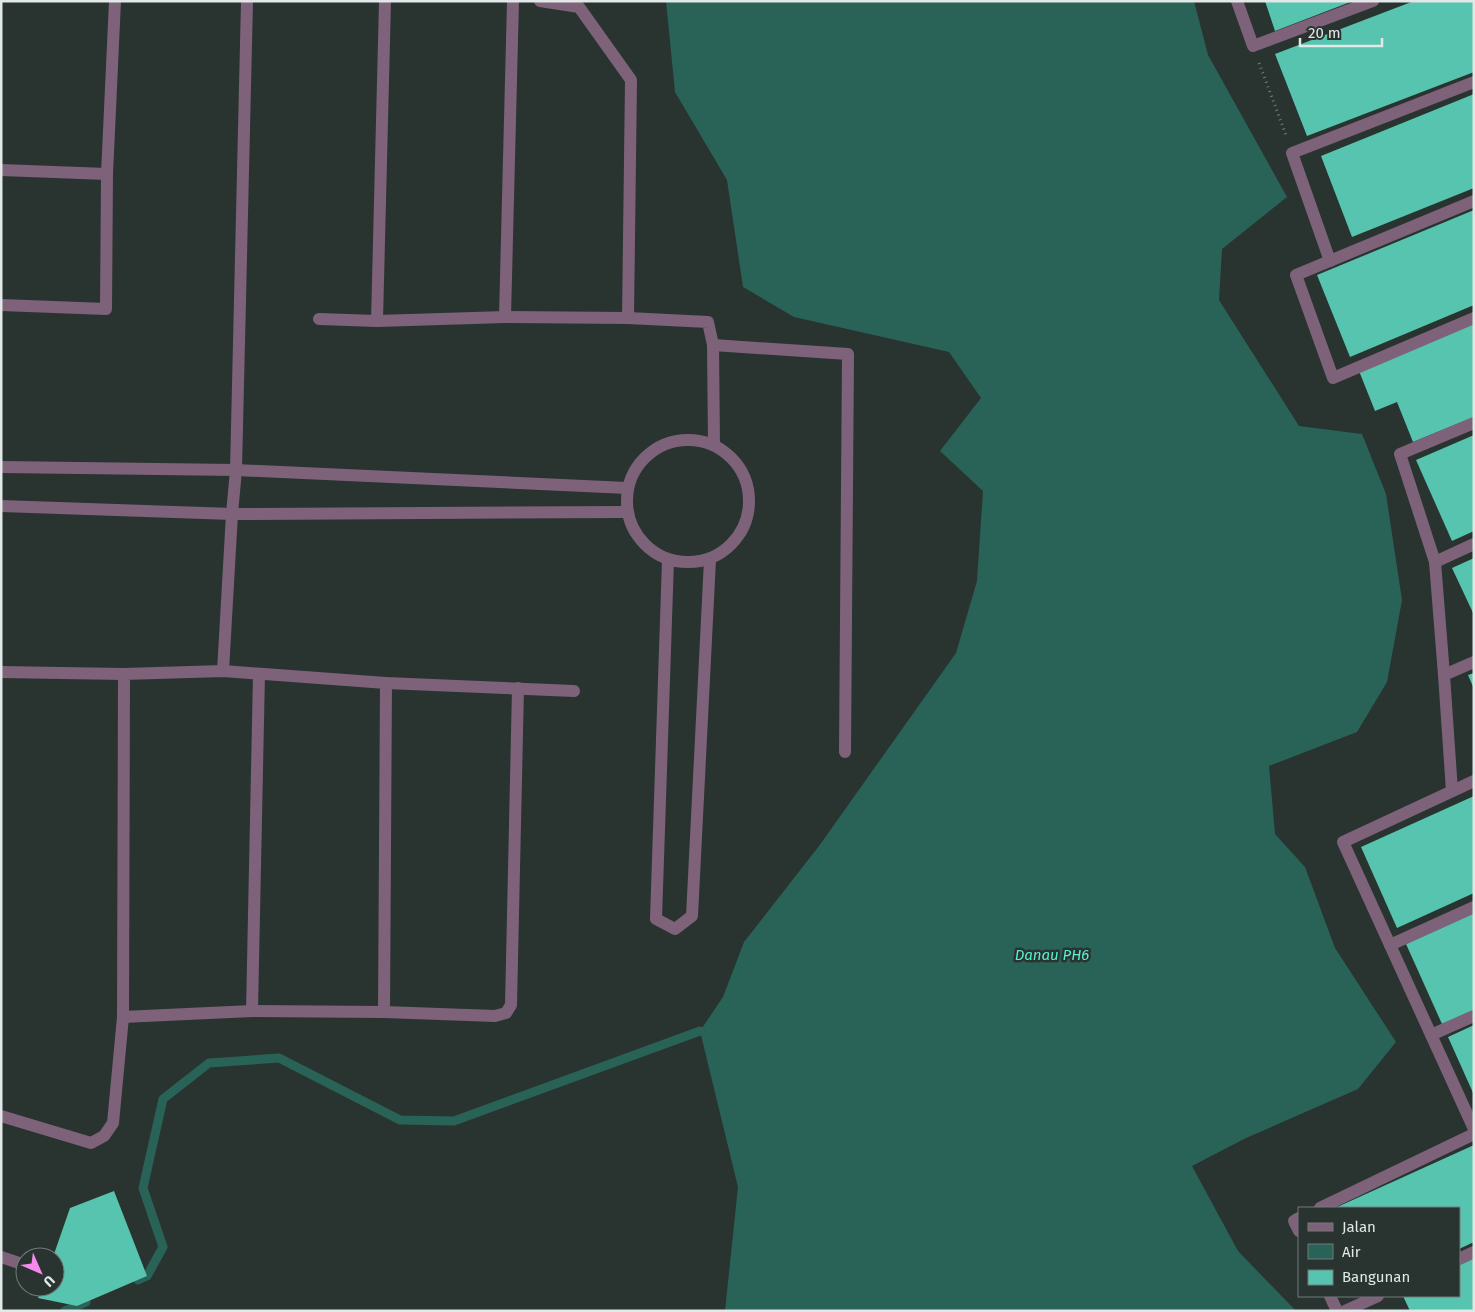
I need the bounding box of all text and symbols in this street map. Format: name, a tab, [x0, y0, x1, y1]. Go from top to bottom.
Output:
scale bar	[1300, 15, 1382, 47]
text: 20 m	[1308, 24, 1341, 42]
water label: Danau PH6	[1015, 946, 1089, 964]
legend	[1298, 1207, 1460, 1297]
text: Jalan	[1342, 1218, 1376, 1236]
text: Air	[1342, 1243, 1361, 1261]
north arrow	[15, 1247, 65, 1297]
text: Bangunan	[1342, 1268, 1410, 1286]
text: U	[40, 1272, 58, 1290]

